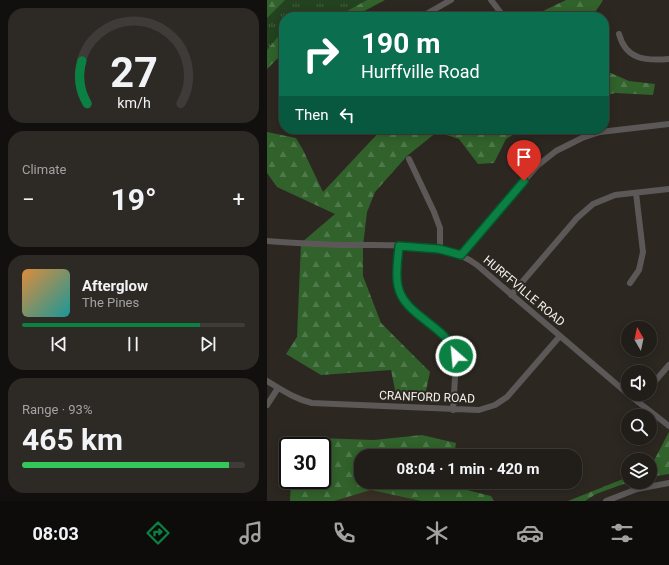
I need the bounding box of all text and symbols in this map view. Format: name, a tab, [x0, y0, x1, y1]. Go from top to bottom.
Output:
text: 190 m	[361, 27, 440, 60]
icon: right	[295, 28, 347, 80]
text: 27	[110, 47, 157, 96]
text: Hurffville Road	[361, 61, 480, 82]
text: km/h	[117, 94, 150, 110]
icon: left	[336, 104, 358, 126]
text: Then	[295, 106, 328, 124]
pin	[507, 140, 541, 181]
icon: arrive	[513, 146, 535, 168]
text: Climate	[22, 162, 66, 177]
text: 19°	[110, 182, 157, 217]
text: −	[22, 187, 35, 212]
text: +	[233, 187, 245, 212]
street label: HURFFVILLE ROAD	[480, 253, 568, 329]
text: Afterglow	[82, 277, 148, 295]
text: The Pines	[82, 295, 139, 310]
north arrow	[621, 321, 657, 357]
map controls	[621, 321, 657, 489]
icon: previous	[48, 333, 70, 355]
icon: pause	[122, 333, 144, 355]
icon: next	[197, 333, 219, 355]
position arrow	[435, 335, 477, 377]
button: sound	[621, 365, 657, 401]
street label: CRANFORD ROAD	[379, 388, 475, 406]
text: Range · 93%	[22, 402, 92, 417]
button: search	[621, 409, 657, 445]
text: 465 km	[22, 422, 123, 457]
speed limit sign: 30	[279, 437, 331, 489]
button: layers	[621, 453, 657, 489]
text: 08:04 · 1 min · 420 m	[397, 460, 539, 478]
icon: directions	[144, 519, 172, 547]
icon: music	[237, 519, 265, 547]
icon: phone	[330, 519, 358, 547]
icon: climate	[423, 519, 451, 547]
icon: car	[516, 519, 544, 547]
icon: filters	[608, 519, 636, 547]
text: 08:03	[32, 523, 79, 544]

